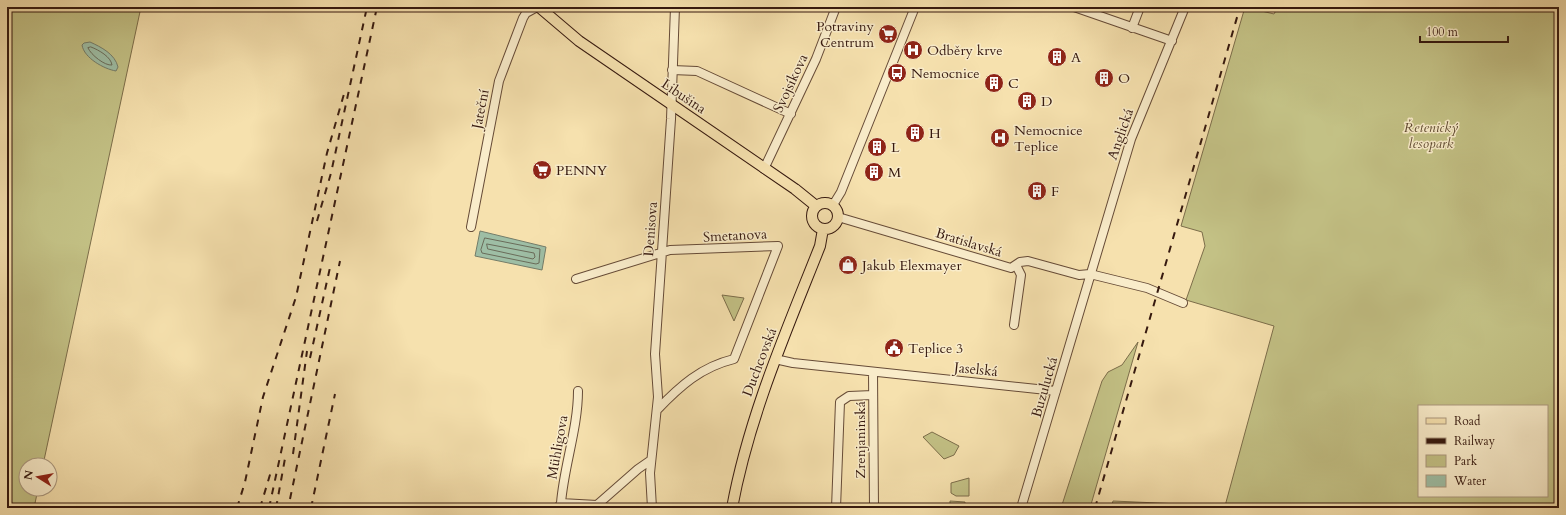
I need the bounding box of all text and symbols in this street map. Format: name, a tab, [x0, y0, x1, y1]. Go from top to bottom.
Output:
place label: Potraviny Centrum	[816, 17, 875, 52]
scale bar	[1420, 18, 1508, 44]
supermarket icon: Potraviny Centrum	[877, 23, 899, 45]
text: 100 m	[1426, 24, 1459, 40]
hospital icon: Odběry krve	[902, 39, 924, 61]
place label: Odběry krve	[927, 41, 1003, 60]
building icon: A	[1046, 46, 1068, 68]
place label: A	[1071, 48, 1081, 67]
street label: Svojsíkova	[769, 51, 812, 116]
bus stop icon: Nemocnice	[886, 62, 908, 84]
place label: Nemocnice	[911, 64, 980, 83]
building icon: O	[1093, 67, 1115, 89]
place label: O	[1118, 69, 1130, 88]
building icon: C	[983, 72, 1005, 94]
street label: Libušina	[658, 74, 710, 118]
place label: C	[1008, 74, 1019, 93]
street label: Jateční	[467, 88, 494, 132]
building icon: D	[1016, 90, 1038, 112]
place label: D	[1041, 92, 1052, 111]
street label: Anglická	[1103, 106, 1138, 162]
park label: Řetenický lesopark	[1404, 118, 1459, 153]
place label: Nemocnice Teplice	[1014, 121, 1083, 156]
building icon: H	[904, 122, 926, 144]
place label: H	[929, 124, 941, 143]
hospital icon: Nemocnice Teplice	[989, 127, 1011, 149]
building icon: L	[866, 136, 888, 158]
place label: L	[891, 138, 900, 157]
supermarket icon: PENNY	[531, 159, 553, 181]
place label: PENNY	[556, 161, 608, 180]
building icon: M	[863, 161, 885, 183]
place label: M	[888, 163, 901, 182]
building icon: F	[1026, 180, 1048, 202]
place label: F	[1051, 182, 1059, 201]
street label: Denisova	[639, 201, 662, 257]
street label: Bratislavská	[933, 223, 1004, 262]
street label: Smetanova	[702, 224, 768, 247]
shop icon: Jakub Elexmayer	[837, 254, 859, 276]
place label: Jakub Elexmayer	[860, 256, 962, 275]
street label: Duchcovská	[738, 325, 781, 399]
public building icon: Teplice 3	[883, 337, 905, 359]
place label: Teplice 3	[908, 339, 963, 358]
street label: Buzulucká	[1027, 355, 1062, 420]
street label: Jaselská	[951, 358, 999, 381]
street label: Zrenjaninská	[851, 401, 870, 479]
legend	[1418, 405, 1548, 497]
text: Road	[1454, 413, 1481, 429]
street label: Mühligova	[543, 414, 572, 481]
text: Railway	[1454, 433, 1496, 449]
text: Park	[1454, 453, 1478, 469]
north arrow	[18, 457, 58, 497]
text: N	[20, 469, 37, 481]
text: Water	[1453, 473, 1487, 489]

